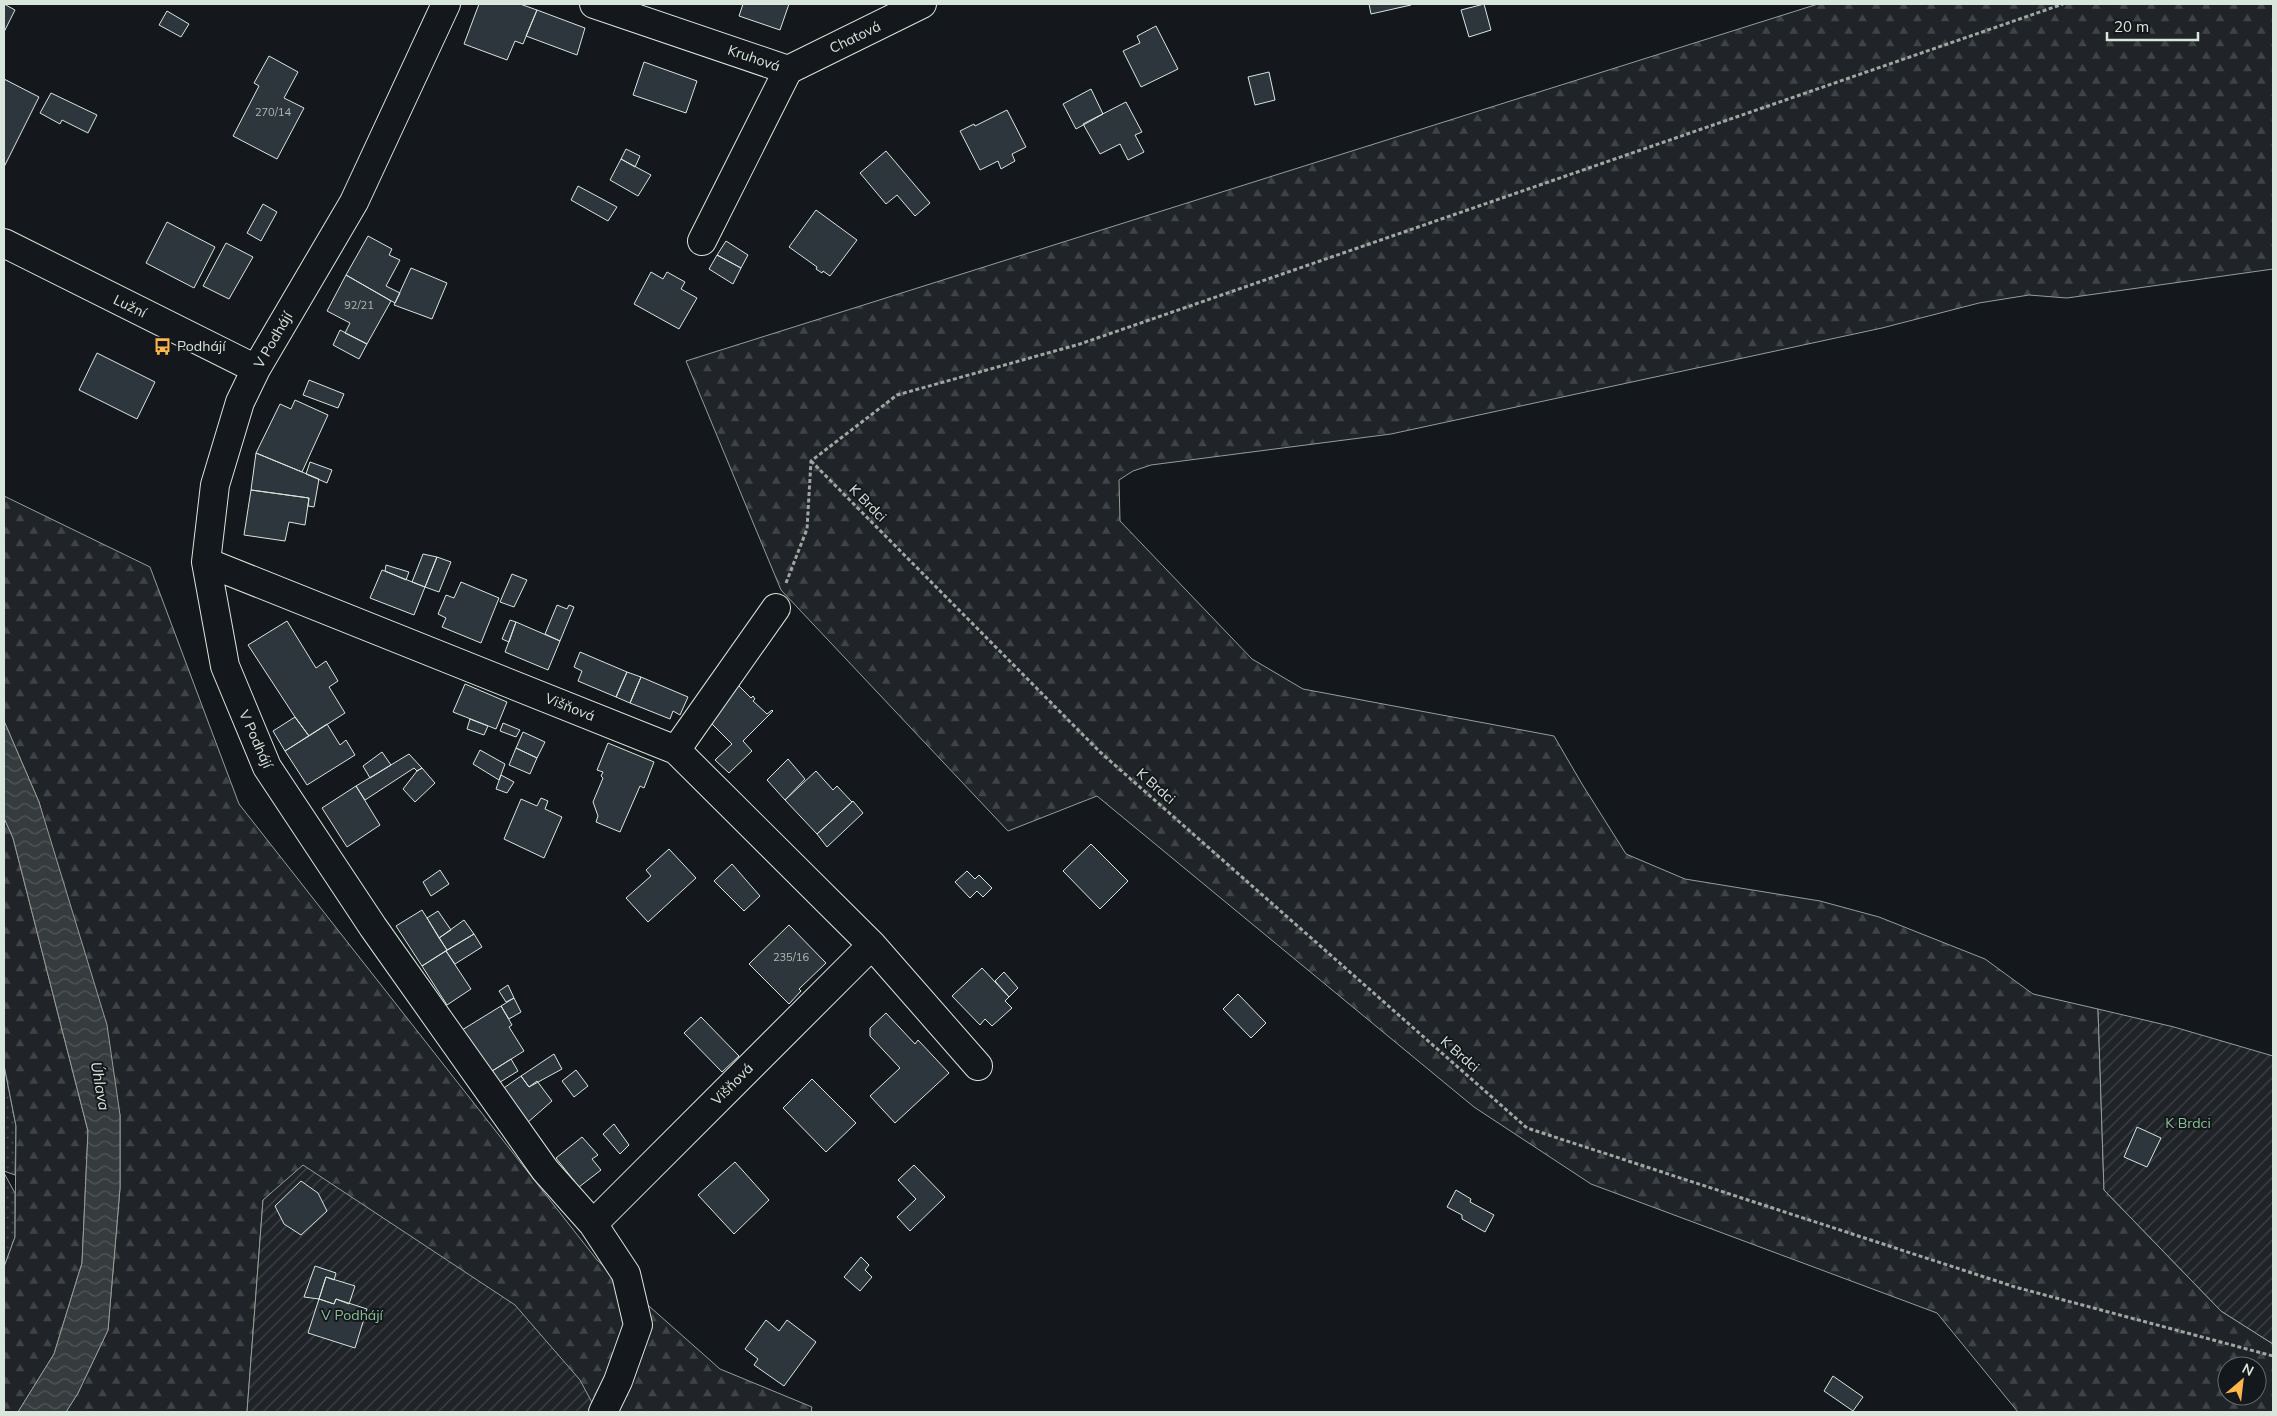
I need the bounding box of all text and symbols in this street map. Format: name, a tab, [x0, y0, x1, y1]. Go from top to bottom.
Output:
scale bar	[2107, 10, 2198, 42]
street label: Chatová	[826, 17, 884, 57]
text: 20 m	[2114, 17, 2149, 36]
street label: Kruhová	[726, 41, 782, 75]
house number: 270/14	[255, 105, 291, 119]
street label: Lužní	[111, 290, 150, 322]
house number: 92/21	[344, 298, 374, 312]
street label: V Podhájí	[250, 308, 297, 371]
bus stop icon: Podhájí	[153, 336, 173, 356]
place label: Podhájí	[177, 337, 226, 355]
street label: K Brdci	[845, 480, 891, 526]
street label: Višňová	[543, 689, 597, 725]
street label: V Podhájí	[235, 707, 277, 772]
street label: K Brdci	[1133, 764, 1179, 808]
house number: 235/16	[773, 950, 809, 964]
street label: K Brdci	[1437, 1032, 1483, 1076]
street label: Višňová	[707, 1059, 757, 1109]
water label: Úhlava	[87, 1060, 114, 1112]
park label: K Brdci	[2165, 1114, 2211, 1132]
park label: V Podhájí	[321, 1306, 384, 1324]
north arrow	[2217, 1356, 2267, 1406]
text: N	[2239, 1359, 2257, 1380]

